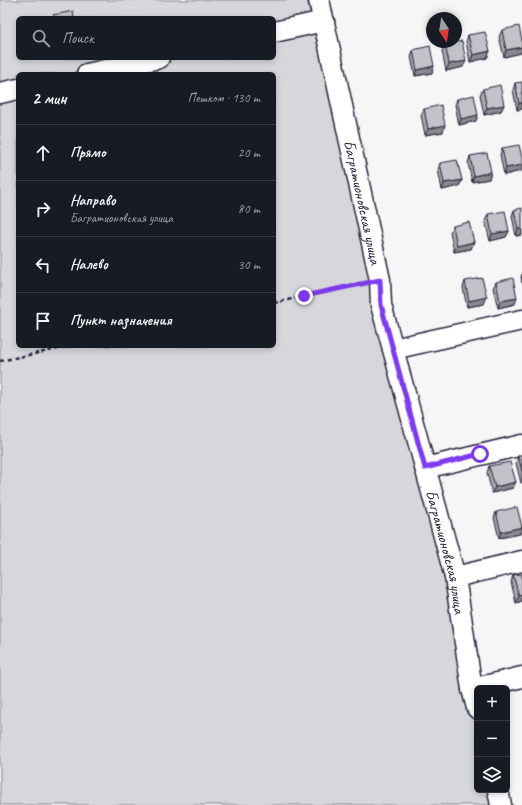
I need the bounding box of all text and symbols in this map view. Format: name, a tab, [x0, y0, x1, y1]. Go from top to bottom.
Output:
north arrow	[426, 12, 462, 48]
search box	[16, 16, 276, 60]
icon: search	[30, 27, 52, 49]
text: Поиск	[62, 29, 94, 48]
text: 2 мин	[32, 88, 67, 109]
text: Пешком · 130 m	[187, 90, 260, 106]
street label: Багратионовская улица	[339, 138, 386, 268]
icon: ahead	[32, 142, 54, 164]
text: Прямо	[70, 143, 106, 162]
text: 20 m	[238, 145, 260, 161]
text: Направо	[70, 191, 116, 210]
icon: right	[32, 198, 54, 220]
text: 80 m	[238, 201, 260, 217]
text: Багратионовская улица	[70, 210, 173, 226]
icon: left	[32, 254, 54, 276]
text: Налево	[70, 255, 108, 274]
text: 30 m	[238, 257, 260, 273]
route end	[295, 287, 313, 305]
icon: arrive	[32, 310, 54, 332]
text: Пункт назначения	[70, 311, 172, 330]
route start	[471, 445, 489, 463]
street label: Багратионовская улица	[421, 488, 470, 616]
map controls	[474, 685, 510, 793]
button: +	[474, 685, 510, 721]
button: −	[474, 721, 510, 757]
button: layers	[474, 757, 510, 793]

